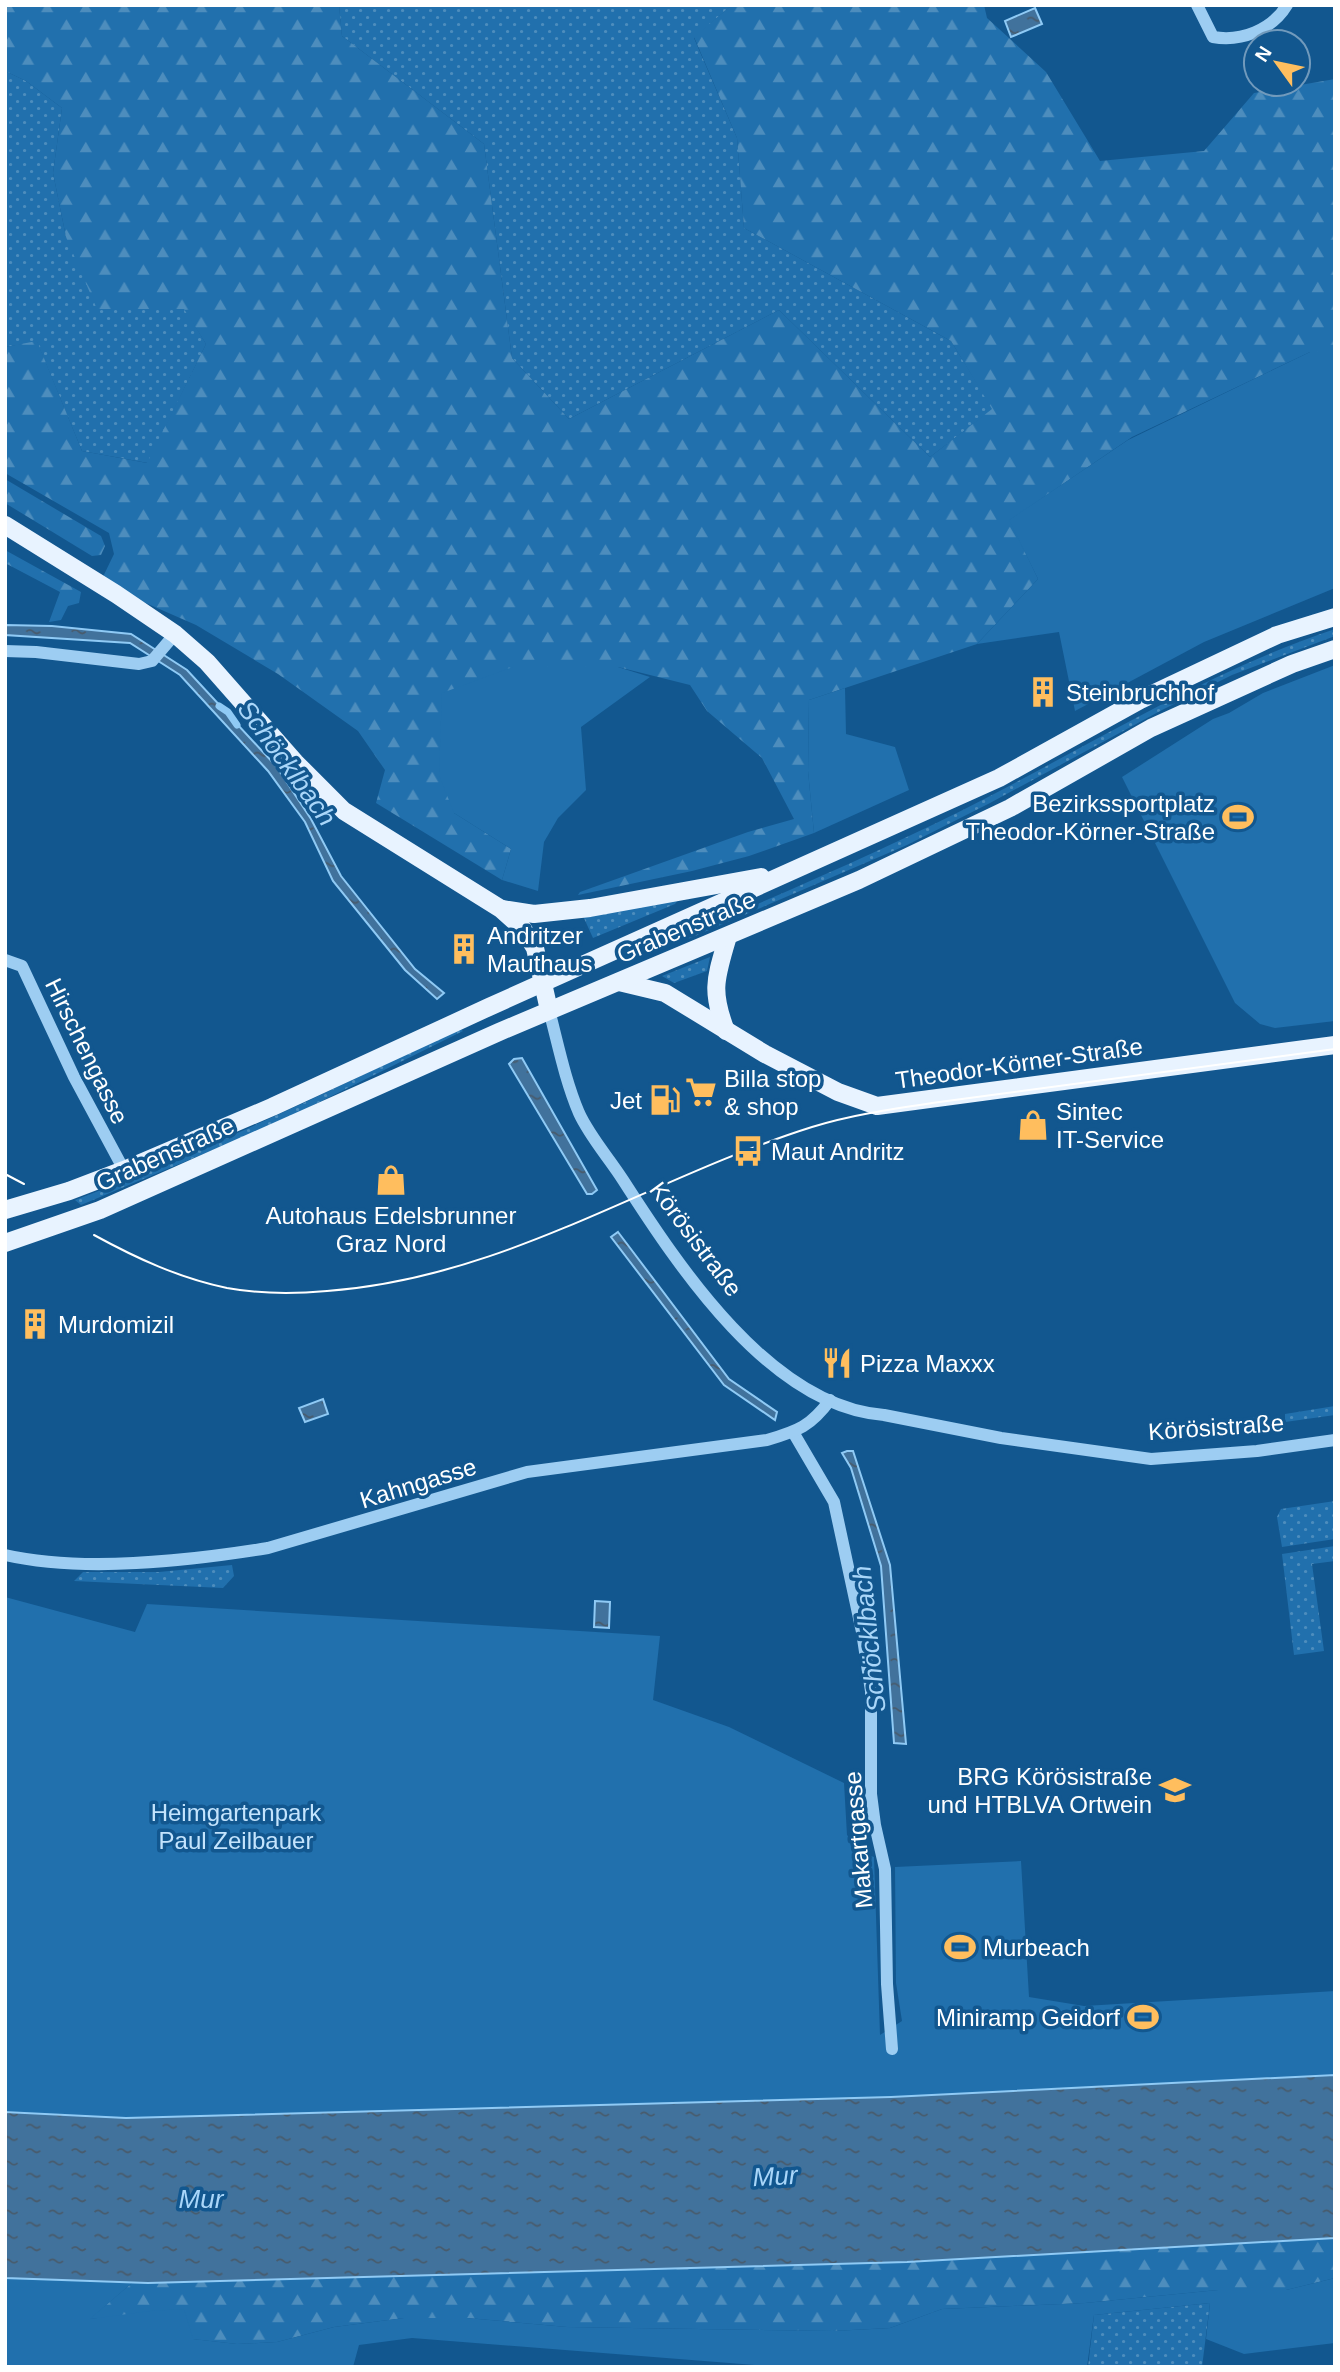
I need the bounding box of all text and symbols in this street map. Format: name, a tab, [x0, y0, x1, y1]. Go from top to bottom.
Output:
north arrow	[1242, 28, 1312, 98]
text: N	[1251, 43, 1276, 65]
building icon: Steinbruchhof	[1026, 675, 1060, 709]
place label: Steinbruchhof	[1066, 679, 1214, 706]
water label: Schöcklbach	[232, 695, 342, 831]
place label: Bezirkssportplatz Theodor-Körner-Straße	[966, 790, 1215, 845]
sports icon: Bezirkssportplatz Theodor-Körner-Straße	[1221, 800, 1255, 834]
street label: Grabenstraße	[613, 886, 759, 968]
place label: Andritzer Mauthaus	[487, 922, 592, 977]
building icon: Andritzer Mauthaus	[447, 932, 481, 966]
street label: Hirschengasse	[40, 974, 134, 1128]
street label: Theodor-Körner-Straße	[894, 1032, 1144, 1094]
place label: Billa stop & shop	[724, 1065, 821, 1120]
supermarket icon: Billa stop & shop	[684, 1075, 718, 1109]
fuel station icon: Jet	[648, 1083, 682, 1117]
place label: Jet	[610, 1087, 642, 1114]
place label: Sintec IT-Service	[1056, 1098, 1164, 1153]
shop icon: Sintec IT-Service	[1016, 1108, 1050, 1142]
street label: Grabenstraße	[92, 1112, 238, 1196]
bus stop icon: Maut Andritz	[731, 1134, 765, 1168]
place label: Maut Andritz	[771, 1138, 904, 1165]
shop icon: Autohaus Edelsbrunner Graz Nord	[374, 1163, 408, 1197]
street label: Körösistraße	[644, 1177, 748, 1301]
place label: Autohaus Edelsbrunner Graz Nord	[266, 1202, 516, 1257]
building icon: Murdomizil	[18, 1307, 52, 1341]
place label: Murdomizil	[58, 1311, 174, 1338]
restaurant icon: Pizza Maxxx	[820, 1346, 854, 1380]
place label: Pizza Maxxx	[860, 1350, 995, 1377]
street label: Körösistraße	[1147, 1409, 1285, 1445]
street label: Kahngasse	[357, 1453, 479, 1513]
water label: Schöcklbach	[846, 1564, 892, 1714]
place label: BRG Körösistraße und HTBLVA Ortwein	[927, 1763, 1152, 1818]
street label: Makartgasse	[839, 1770, 877, 1910]
school or university icon: BRG Körösistraße und HTBLVA Ortwein	[1158, 1773, 1192, 1807]
park label: Heimgartenpark Paul Zeilbauer	[151, 1799, 322, 1854]
sports icon: Murbeach	[943, 1930, 977, 1964]
place label: Murbeach	[983, 1934, 1090, 1961]
sports icon: Miniramp Geidorf	[1126, 2000, 1160, 2034]
place label: Miniramp Geidorf	[936, 2004, 1120, 2031]
water label: Mur	[752, 2160, 799, 2192]
water label: Mur	[179, 2184, 225, 2214]

